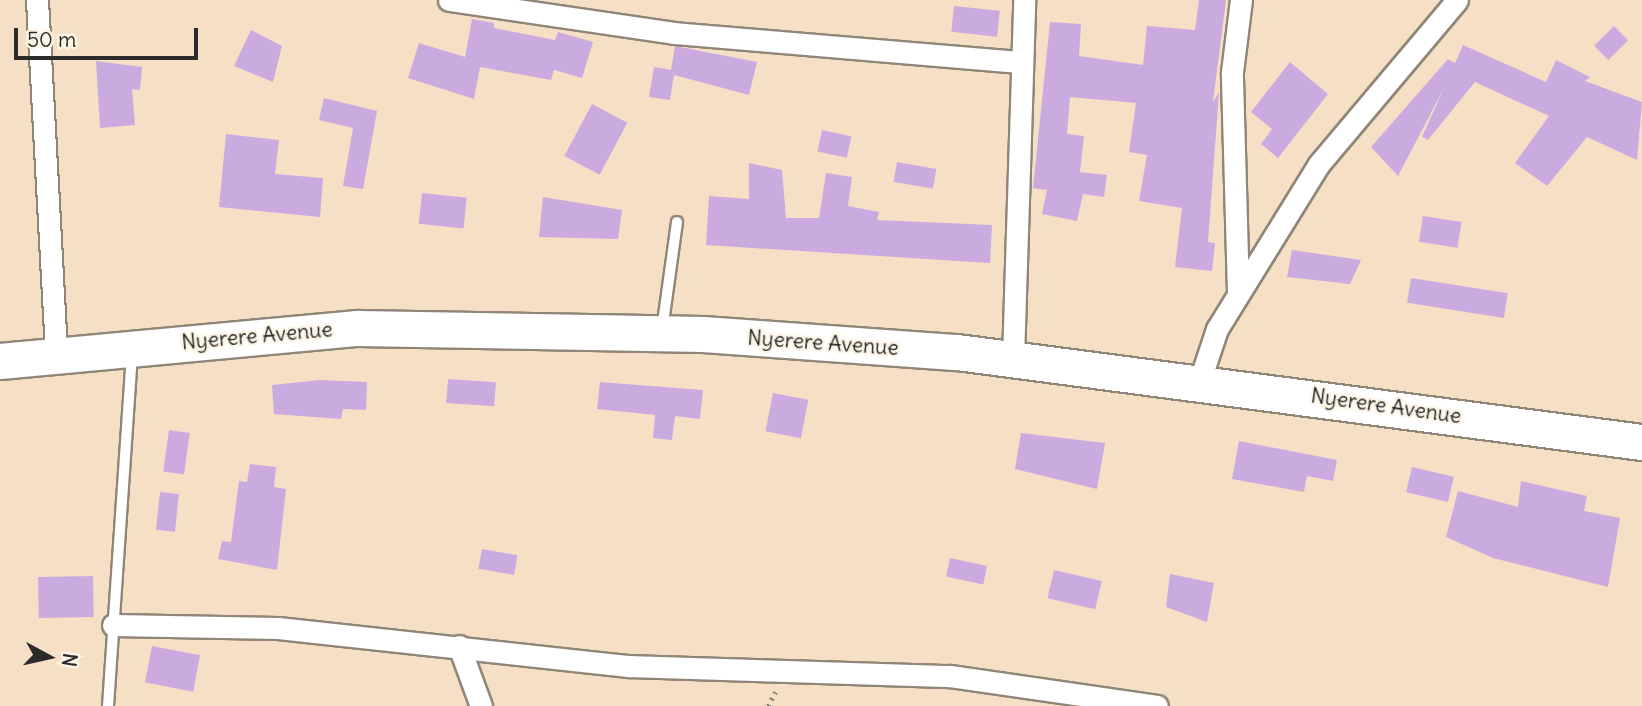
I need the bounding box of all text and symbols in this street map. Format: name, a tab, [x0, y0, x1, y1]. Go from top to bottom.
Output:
scale bar	[18, 14, 201, 58]
text: 50 m	[27, 26, 76, 53]
street label: Nyerere Avenue	[180, 317, 334, 355]
street label: Nyerere Avenue	[747, 325, 899, 361]
street label: Nyerere Avenue	[1309, 383, 1463, 429]
north arrow	[14, 622, 84, 692]
text: N	[57, 652, 83, 668]

